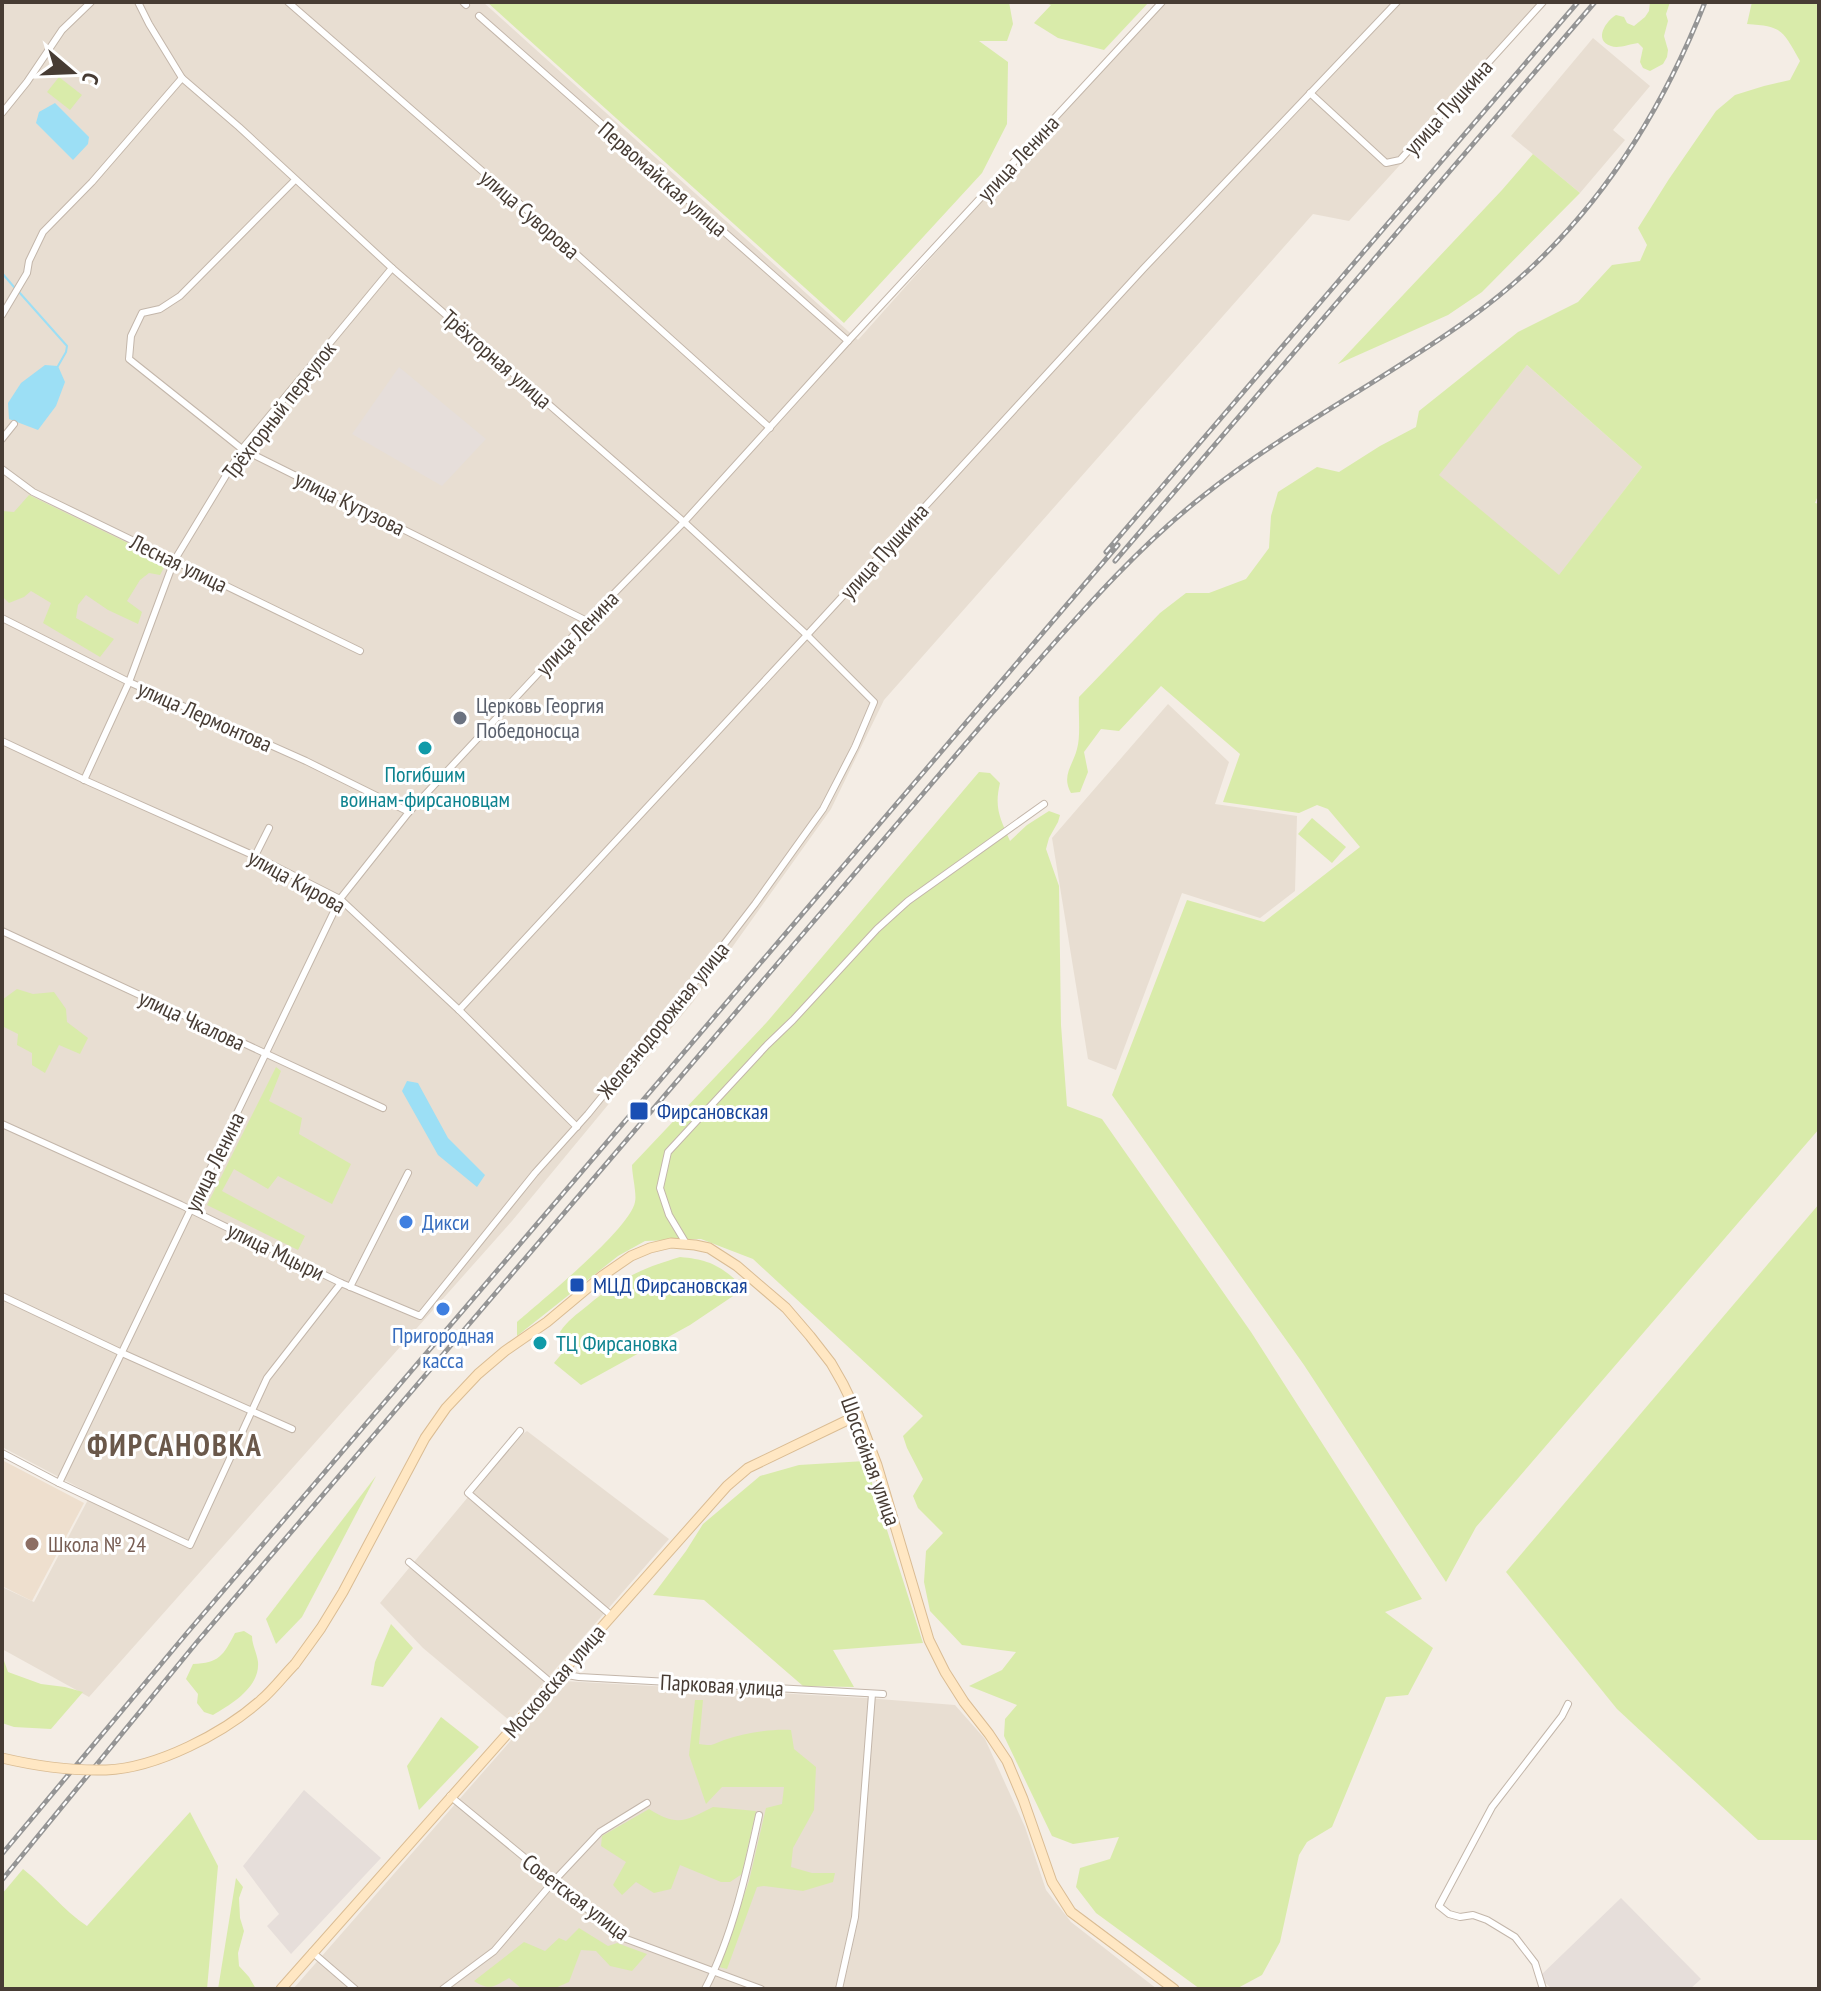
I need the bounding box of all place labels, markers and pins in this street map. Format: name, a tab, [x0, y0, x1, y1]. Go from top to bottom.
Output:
place label: Церковь Георгия Победоносца	[476, 691, 604, 744]
marker: Церковь Георгия Победоносца	[451, 709, 469, 727]
marker: Погибшим воинам-фирсановцам	[416, 739, 434, 757]
place label: Погибшим воинам-фирсановцам	[340, 760, 510, 813]
place label: Фирсановская	[657, 1097, 768, 1125]
marker: Фирсановская	[628, 1100, 650, 1122]
place label: Дикси	[422, 1208, 469, 1236]
marker: Дикси	[397, 1213, 415, 1231]
place label: МЦД Фирсановская	[593, 1271, 748, 1299]
marker: МЦД Фирсановская	[568, 1276, 586, 1294]
marker: Пригородная касса	[434, 1300, 452, 1318]
place label: Пригородная касса	[392, 1321, 494, 1374]
place label: ТЦ Фирсановка	[556, 1329, 678, 1357]
marker: ТЦ Фирсановка	[531, 1334, 549, 1352]
place label: Школа № 24	[48, 1530, 146, 1558]
marker: Школа № 24	[23, 1535, 41, 1553]

